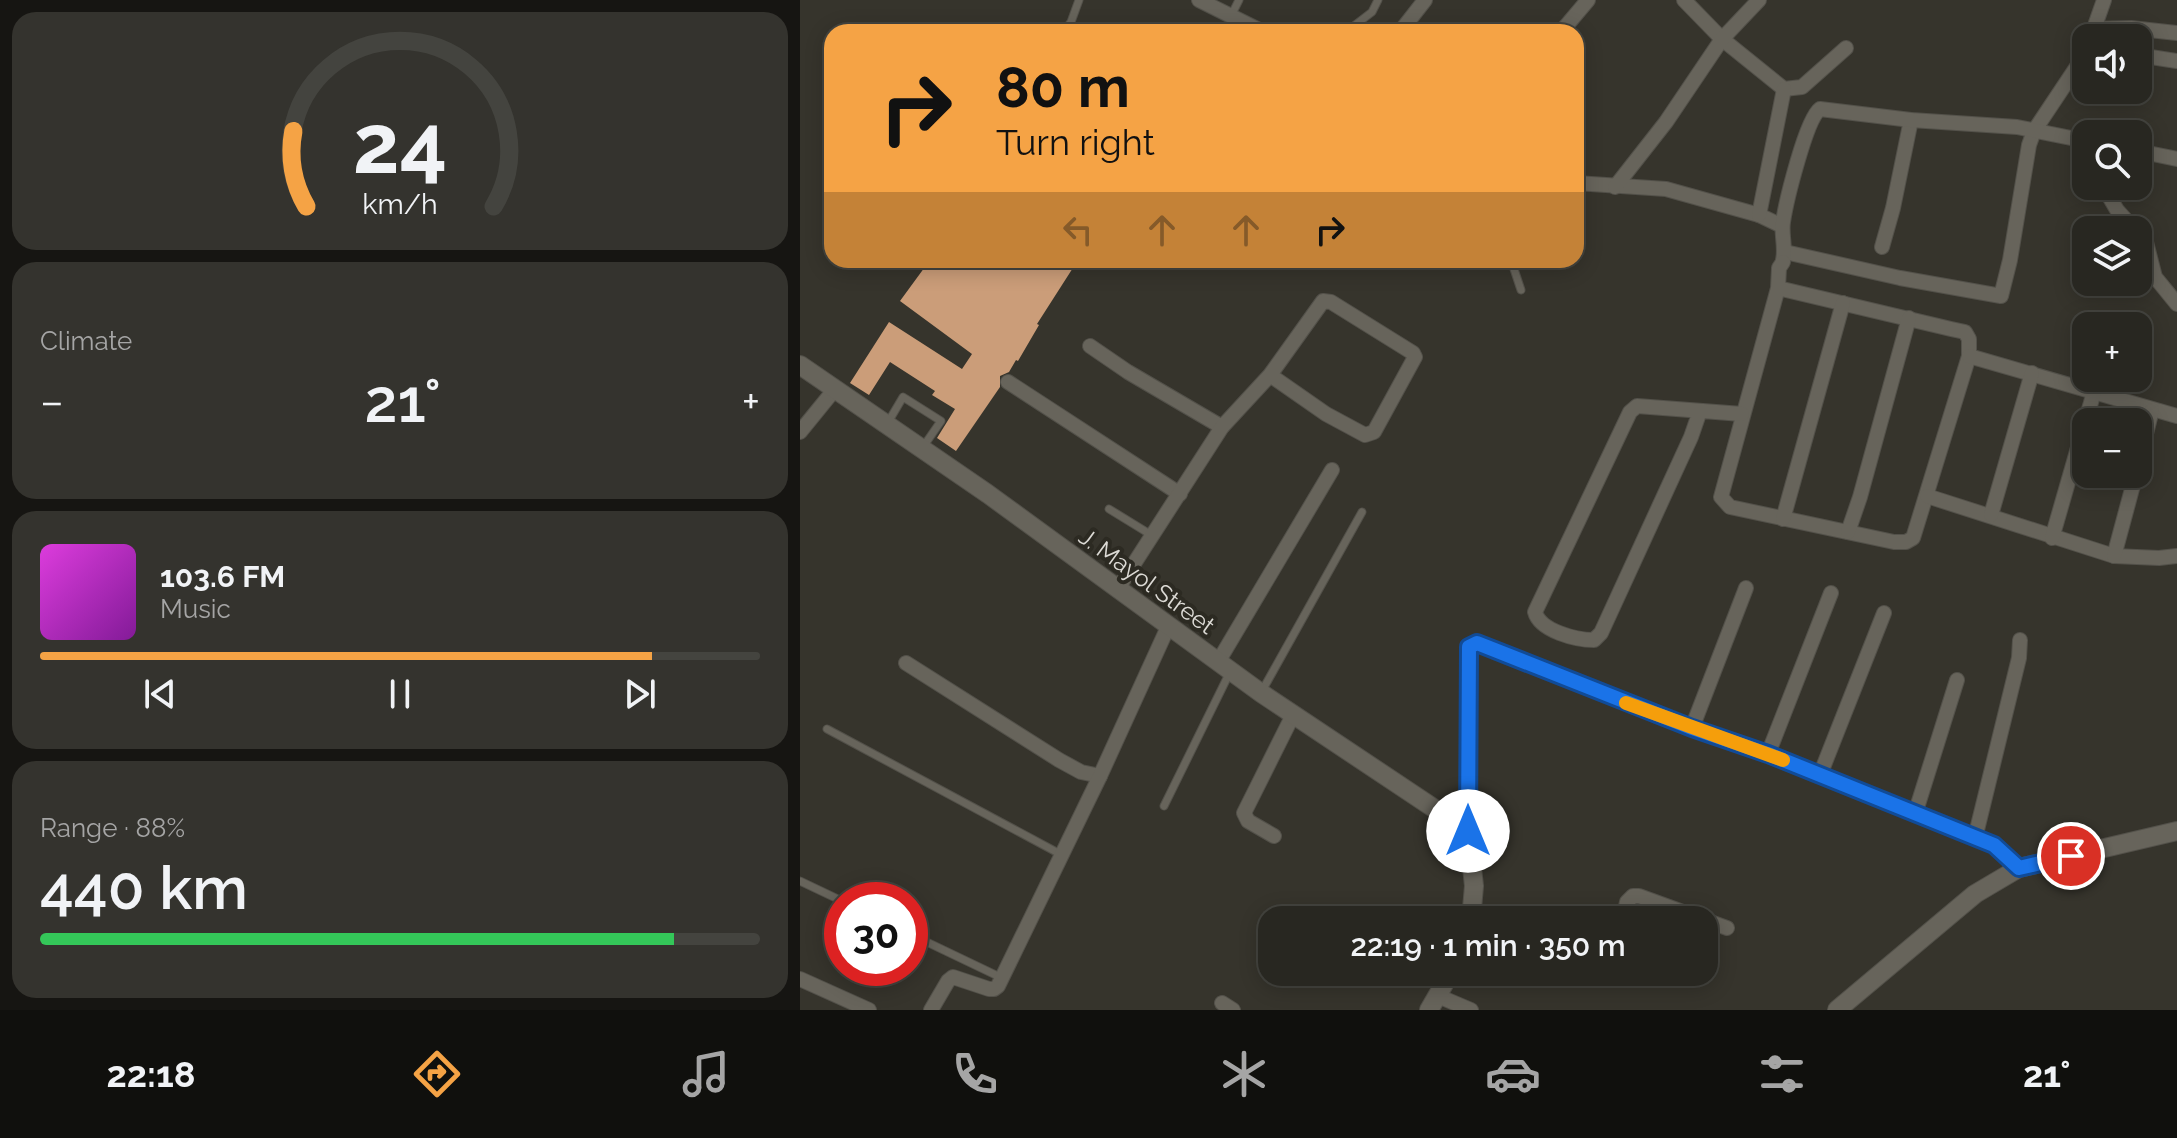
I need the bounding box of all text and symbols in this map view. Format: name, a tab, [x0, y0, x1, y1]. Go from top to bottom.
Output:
map controls	[2072, 24, 2152, 488]
button: sound	[2072, 24, 2152, 104]
text: 80 m	[996, 54, 1130, 120]
icon: right	[864, 56, 968, 160]
text: 24	[353, 94, 447, 191]
button: search	[2072, 120, 2152, 200]
text: Turn right	[996, 121, 1155, 163]
text: km/h	[362, 187, 438, 221]
icon: left	[1056, 208, 1100, 252]
icon: ahead	[1140, 208, 1184, 252]
icon: ahead	[1224, 208, 1268, 252]
icon: right	[1308, 208, 1352, 252]
button: layers	[2072, 216, 2152, 296]
button: +	[2072, 312, 2152, 392]
text: Climate	[40, 326, 132, 356]
text: 21°	[364, 366, 441, 436]
text: −	[40, 376, 64, 427]
text: +	[742, 376, 760, 427]
button: −	[2072, 408, 2152, 488]
street label: J. Mayol Street	[1073, 522, 1221, 640]
text: 103.6 FM	[160, 559, 285, 594]
text: Music	[160, 594, 231, 624]
icon: previous	[138, 672, 182, 716]
icon: pause	[378, 672, 422, 716]
icon: next	[618, 672, 662, 716]
position arrow	[1426, 789, 1510, 873]
text: Range · 88%	[40, 813, 185, 843]
pin	[2037, 822, 2105, 890]
icon: arrive	[2049, 834, 2093, 878]
text: 440 km	[40, 853, 248, 923]
speed limit sign: 30	[824, 882, 928, 986]
text: 22:19 · 1 min · 350 m	[1350, 928, 1626, 963]
icon: directions	[409, 1046, 465, 1102]
icon: music	[678, 1046, 734, 1102]
icon: phone	[947, 1046, 1003, 1102]
icon: climate	[1216, 1046, 1272, 1102]
icon: car	[1485, 1046, 1541, 1102]
icon: filters	[1754, 1046, 1810, 1102]
text: 22:18	[107, 1053, 196, 1095]
text: 21°	[2023, 1053, 2070, 1095]

